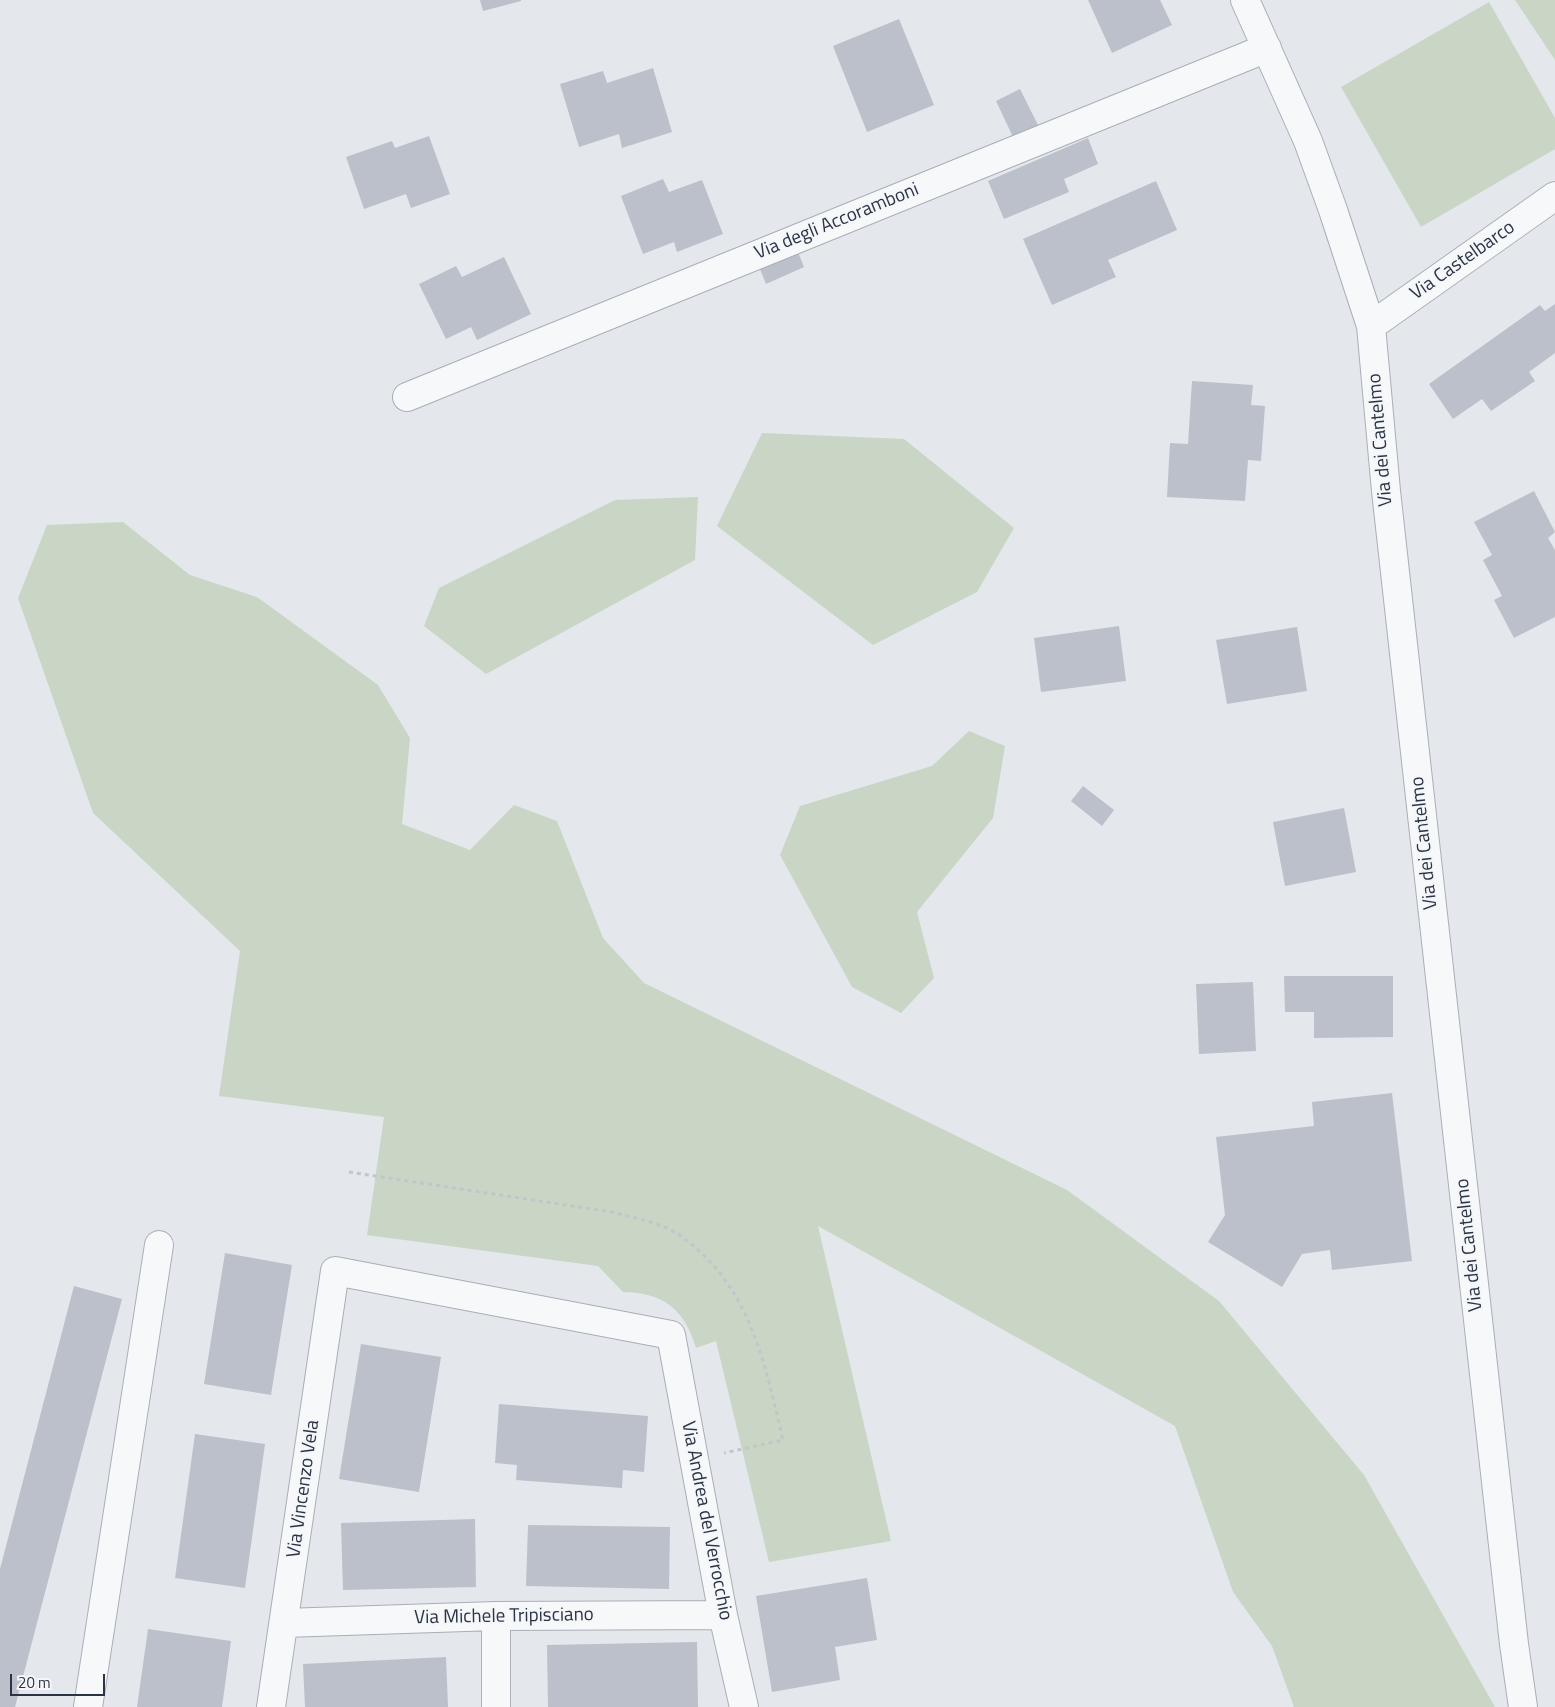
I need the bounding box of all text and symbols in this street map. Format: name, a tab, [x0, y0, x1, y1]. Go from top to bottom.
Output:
street label: Via degli Accoramboni	[752, 179, 922, 265]
street label: Via Castelbarco	[1406, 217, 1520, 305]
street label: Via dei Cantelmo	[1364, 373, 1398, 507]
street label: Via dei Cantelmo	[1407, 775, 1443, 911]
street label: Via dei Cantelmo	[1452, 1177, 1488, 1313]
street label: Via Vincenzo Vela	[283, 1419, 325, 1559]
street label: Via Andrea del Verrocchio	[676, 1420, 736, 1622]
street label: Via Michele Tripisciano	[414, 1604, 594, 1630]
scale bar	[12, 1664, 108, 1696]
text: 20 m	[18, 1671, 51, 1694]

